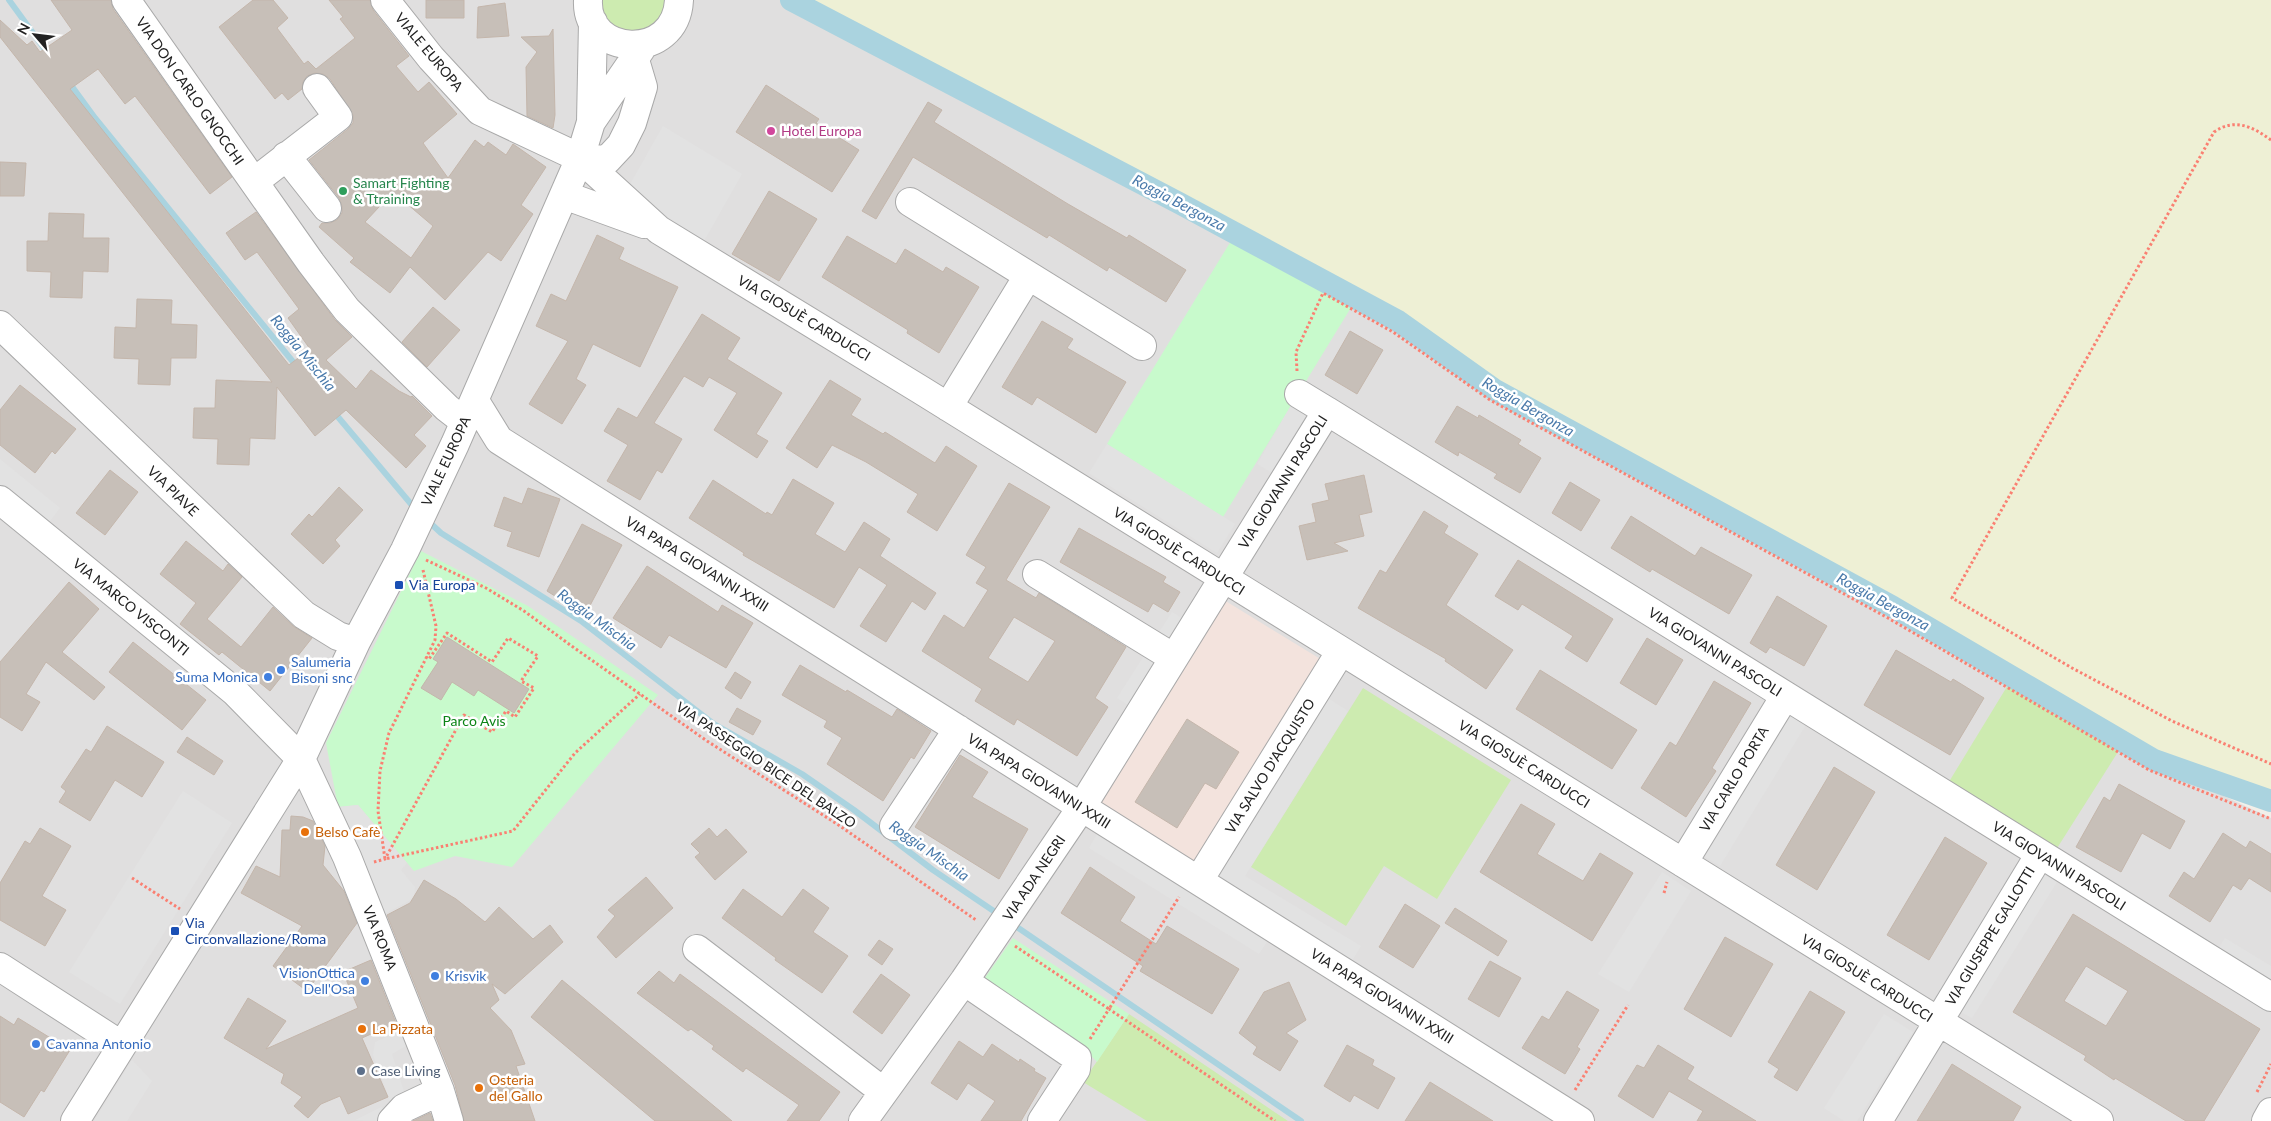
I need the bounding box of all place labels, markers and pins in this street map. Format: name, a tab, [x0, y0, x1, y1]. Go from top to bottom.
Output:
place label: Hotel Europa	[781, 122, 862, 139]
marker: Hotel Europa	[765, 125, 777, 137]
place label: Samart Fighting & Ttraining	[353, 174, 450, 207]
marker: Samart Fighting & Ttraining	[337, 185, 349, 197]
place label: Via Europa	[409, 576, 476, 593]
marker: Via Europa	[393, 579, 405, 591]
place label: Salumeria Bisoni snc	[291, 653, 353, 686]
marker: Salumeria Bisoni snc	[275, 664, 287, 676]
place label: Suma Monica	[175, 668, 258, 685]
marker: Suma Monica	[262, 671, 274, 683]
place label: Belso Cafè	[315, 823, 381, 840]
marker: Belso Cafè	[299, 826, 311, 838]
place label: Via Circonvallazione/Roma	[185, 914, 326, 947]
marker: Via Circonvallazione/Roma	[169, 925, 181, 937]
place label: VisionOttica Dell'Osa	[279, 964, 355, 997]
place label: Krisvik	[445, 967, 487, 984]
marker: Krisvik	[429, 970, 441, 982]
marker: VisionOttica Dell'Osa	[359, 975, 371, 987]
place label: La Pizzata	[372, 1020, 433, 1037]
marker: La Pizzata	[356, 1023, 368, 1035]
place label: Cavanna Antonio	[46, 1035, 151, 1052]
marker: Cavanna Antonio	[30, 1038, 42, 1050]
place label: Case Living	[371, 1062, 441, 1079]
marker: Case Living	[355, 1065, 367, 1077]
place label: Osteria del Gallo	[489, 1071, 543, 1104]
marker: Osteria del Gallo	[473, 1082, 485, 1094]

